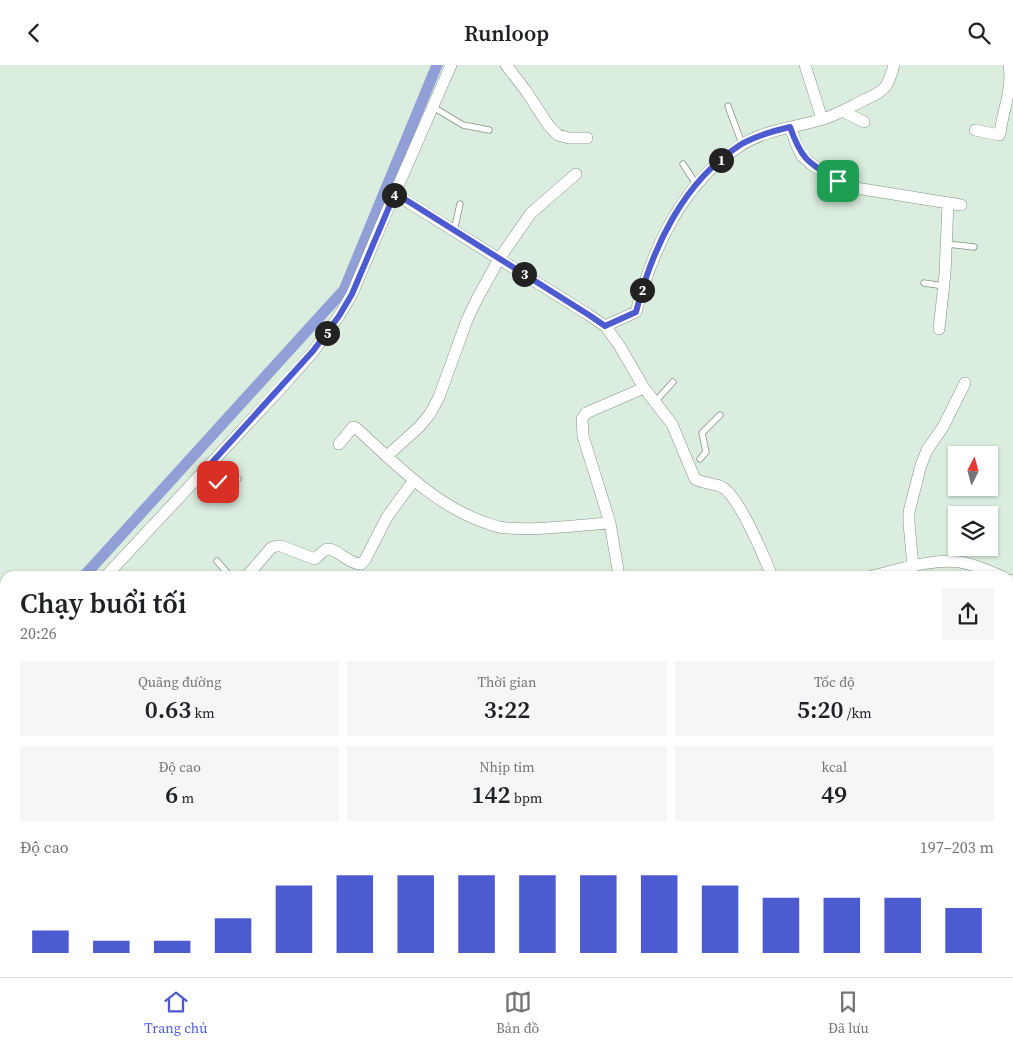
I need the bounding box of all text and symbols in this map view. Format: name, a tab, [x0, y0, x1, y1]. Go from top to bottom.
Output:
text: Runloop	[464, 18, 549, 48]
icon: back	[20, 19, 48, 47]
icon: search	[965, 19, 993, 47]
pin: 1	[708, 147, 734, 173]
text: 1	[718, 150, 725, 170]
pin	[817, 160, 859, 202]
icon: arrive	[824, 167, 852, 195]
pin: 4	[382, 183, 406, 207]
text: 4	[391, 185, 398, 205]
pin: 3	[512, 261, 536, 287]
text: 3	[521, 264, 528, 284]
pin: 2	[630, 277, 654, 303]
text: 2	[639, 280, 646, 300]
pin: 5	[314, 321, 340, 345]
text: 5	[324, 323, 331, 343]
north arrow	[948, 446, 998, 496]
map controls	[948, 446, 998, 556]
pin	[197, 461, 239, 503]
icon: check	[204, 468, 232, 496]
button: layers	[948, 506, 998, 556]
text: Chạy buổi tối	[20, 584, 187, 622]
button: share	[942, 588, 994, 640]
text: 20:26	[20, 622, 57, 644]
text: Quãng đường	[138, 672, 221, 692]
text: Thời gian	[478, 672, 536, 692]
text: Tốc độ	[814, 672, 855, 692]
text: 0.63	[145, 692, 191, 726]
text: 3:22	[484, 692, 530, 726]
text: 5:20	[797, 692, 844, 726]
text: km	[191, 703, 215, 723]
text: /km	[844, 703, 872, 723]
text: Độ cao	[158, 757, 201, 777]
text: Nhịp tim	[479, 757, 535, 777]
text: kcal	[822, 757, 847, 777]
text: 6	[165, 777, 178, 811]
text: 142	[471, 777, 511, 811]
text: 49	[821, 777, 847, 811]
text: m	[178, 788, 194, 808]
text: bpm	[511, 788, 542, 808]
text: Độ cao	[20, 836, 69, 858]
text: 197–203 m	[920, 836, 994, 858]
tab: Trang chủ	[144, 988, 207, 1038]
tab: Bản đồ	[496, 988, 539, 1038]
tab: Đã lưu	[828, 988, 869, 1038]

